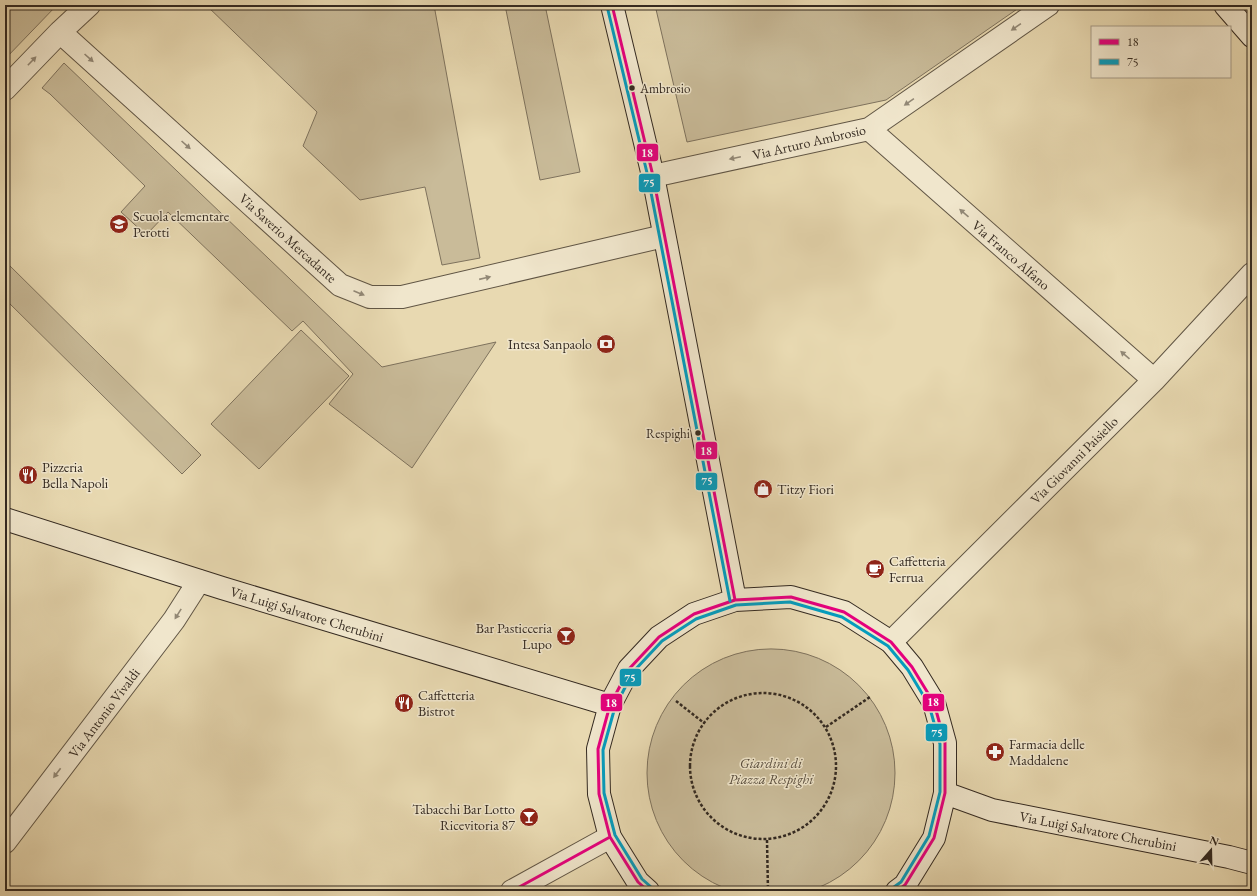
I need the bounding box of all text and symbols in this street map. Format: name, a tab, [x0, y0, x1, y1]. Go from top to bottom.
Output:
one-way arrow	[1010, 23, 1021, 31]
legend	[1091, 26, 1231, 78]
text: 18	[1127, 34, 1139, 50]
one-way arrow	[84, 54, 94, 63]
text: 75	[1127, 54, 1139, 70]
one-way arrow	[27, 56, 37, 66]
place label: Ambrosio	[639, 80, 690, 97]
marker: Ambrosio	[627, 83, 637, 93]
one-way arrow	[904, 98, 914, 106]
street label: Via Arturo Ambrosio	[751, 120, 867, 164]
one-way arrow	[181, 141, 191, 150]
line badge: 18	[636, 143, 659, 162]
text: 18	[641, 146, 653, 160]
one-way arrow	[729, 156, 741, 162]
line badge: 75	[638, 173, 661, 193]
text: 75	[643, 176, 655, 190]
street label: Via Saverio Mercadante	[235, 189, 341, 287]
place label: Scuola elementare Perotti	[133, 207, 230, 241]
one-way arrow	[959, 209, 969, 218]
school or university icon: Scuola elementare Perotti	[108, 213, 130, 235]
street label: Via Franco Alfano	[968, 216, 1054, 294]
one-way arrow	[479, 274, 492, 280]
one-way arrow	[353, 290, 365, 296]
bank icon: Intesa Sanpaolo	[595, 333, 617, 355]
place label: Intesa Sanpaolo	[508, 335, 592, 353]
one-way arrow	[1119, 350, 1130, 359]
street label: Via Giovanni Paisiello	[1026, 412, 1122, 508]
place label: Respighi	[646, 425, 690, 442]
marker: Respighi	[693, 428, 703, 438]
line badge: 18	[695, 441, 718, 460]
text: 18	[700, 444, 712, 458]
place label: Pizzeria Bella Napoli	[42, 458, 109, 492]
restaurant icon: Pizzeria Bella Napoli	[17, 464, 39, 486]
line badge: 75	[695, 472, 718, 491]
text: 75	[701, 474, 713, 488]
shop icon: Titzy Fiori	[752, 478, 774, 500]
place label: Titzy Fiori	[777, 480, 835, 498]
place label: Caffetteria Ferrua	[889, 552, 946, 586]
cafe icon: Caffetteria Ferrua	[864, 558, 886, 580]
street label: Via Luigi Salvatore Cherubini	[228, 582, 386, 646]
one-way arrow	[174, 609, 182, 619]
place label: Bar Pasticceria Lupo	[476, 619, 552, 653]
bar icon: Bar Pasticceria Lupo	[555, 625, 577, 647]
street label: Via Antonio Vivaldi	[64, 664, 144, 761]
line badge: 75	[619, 668, 642, 687]
text: 75	[624, 671, 636, 685]
place label: Caffetteria Bistrot	[418, 686, 475, 720]
restaurant icon: Caffetteria Bistrot	[393, 692, 415, 714]
line badge: 18	[600, 693, 623, 712]
line badge: 18	[922, 693, 945, 712]
text: 18	[927, 695, 939, 709]
text: 18	[605, 696, 617, 710]
line badge: 75	[925, 723, 948, 742]
text: 75	[931, 726, 943, 740]
place label: Farmacia delle Maddalene	[1009, 735, 1085, 769]
pharmacy icon: Farmacia delle Maddalene	[984, 741, 1006, 763]
park label: Giardini di Piazza Respighi	[729, 754, 814, 788]
one-way arrow	[53, 768, 62, 779]
place label: Tabacchi Bar Lotto Ricevitoria 87	[412, 800, 515, 834]
bar icon: Tabacchi Bar Lotto Ricevitoria 87	[518, 806, 540, 828]
street label: Via Luigi Salvatore Cherubini	[1018, 807, 1179, 855]
north arrow	[1191, 830, 1231, 870]
text: N	[1208, 833, 1221, 849]

